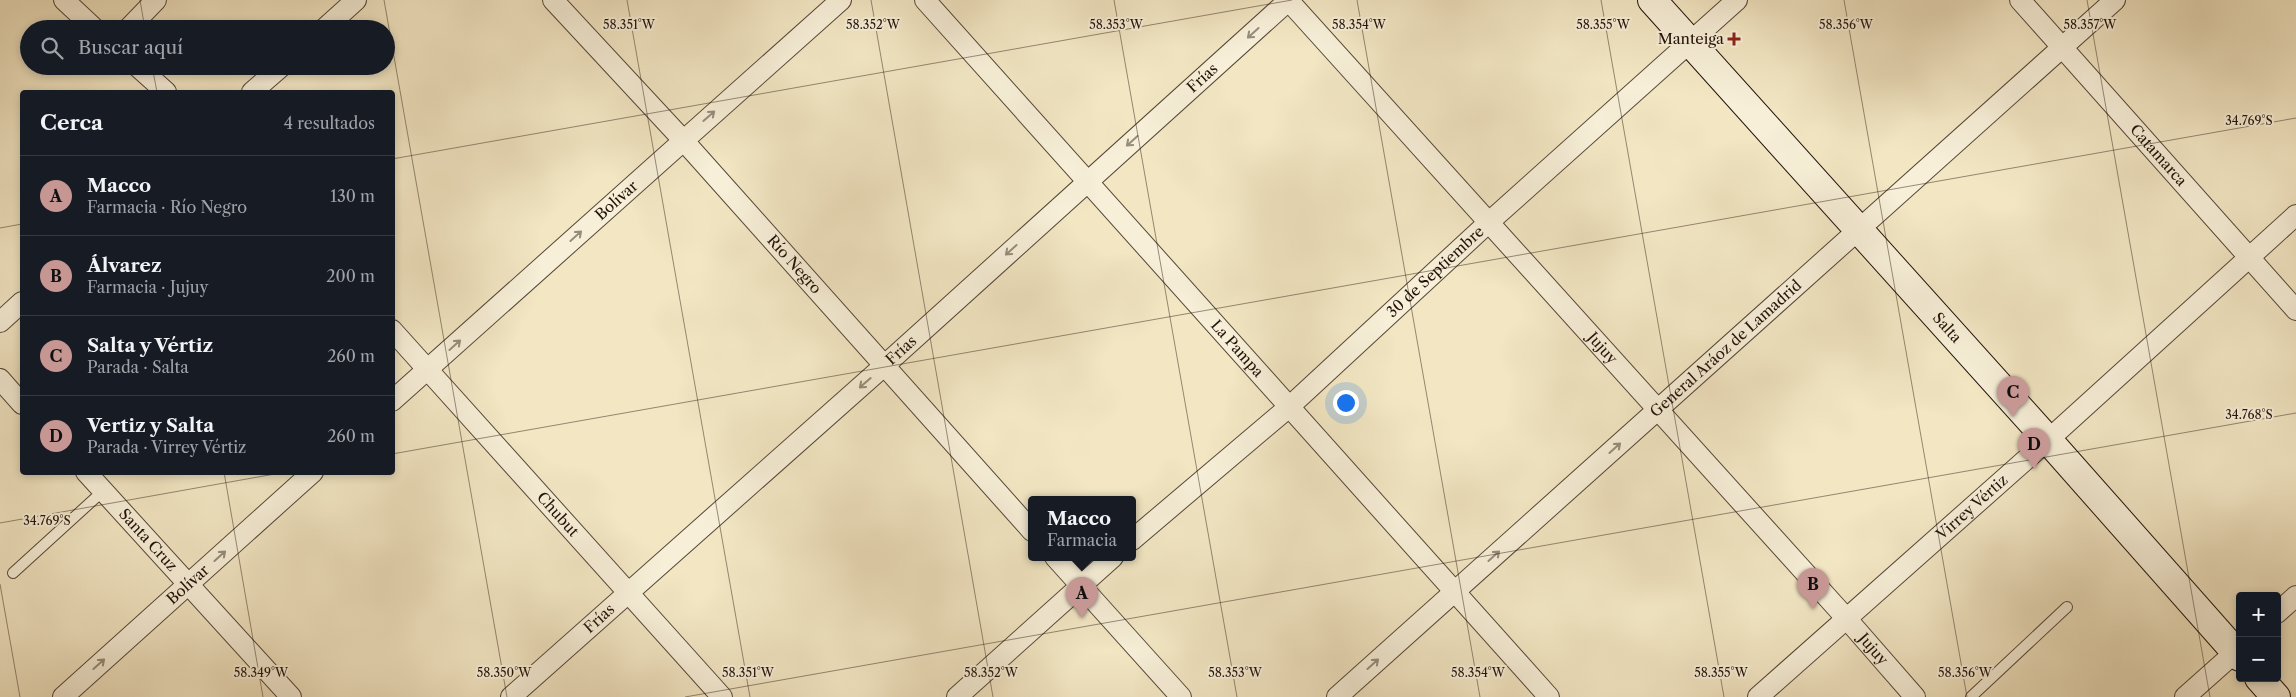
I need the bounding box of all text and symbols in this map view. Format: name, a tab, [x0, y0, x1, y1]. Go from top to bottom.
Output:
text: 58.351°W	[603, 17, 656, 32]
text: 58.352°W	[846, 17, 901, 32]
text: 58.353°W	[1089, 17, 1144, 32]
text: 58.354°W	[1332, 17, 1387, 32]
text: 58.355°W	[1576, 17, 1631, 32]
text: 58.356°W	[1819, 17, 1874, 32]
text: 58.357°W	[2064, 17, 2117, 32]
search box	[20, 20, 395, 75]
one-way arrow	[1246, 27, 1259, 38]
place label: Manteiga	[1658, 29, 1724, 48]
marker: Manteiga	[1728, 33, 1740, 45]
icon: search	[38, 34, 66, 62]
text: Buscar aquí	[78, 36, 183, 59]
street label: Frías	[1183, 59, 1222, 97]
text: Cerca	[40, 110, 103, 135]
one-way arrow	[703, 110, 716, 122]
text: 4 resultados	[284, 113, 375, 133]
text: 34.769°S	[2225, 113, 2273, 128]
street label: Catamarca	[2126, 120, 2191, 190]
one-way arrow	[1125, 135, 1138, 147]
text: Macco	[87, 174, 151, 197]
street label: Bolívar	[591, 176, 642, 224]
text: A	[50, 186, 62, 206]
text: 130 m	[330, 186, 375, 206]
text: Farmacia · Río Negro	[87, 197, 247, 217]
street label: 30 de Septiembre	[1382, 222, 1488, 321]
one-way arrow	[569, 231, 582, 242]
street label: Río Negro	[763, 231, 826, 298]
one-way arrow	[1005, 244, 1018, 256]
text: Álvarez	[87, 254, 162, 277]
text: B	[50, 266, 62, 286]
text: 200 m	[326, 266, 375, 286]
street label: General Aráoz de Lamadrid	[1646, 276, 1805, 421]
text: Farmacia · Jujuy	[87, 277, 208, 297]
street label: Salta	[1929, 308, 1966, 347]
street label: La Pampa	[1207, 316, 1268, 381]
street label: Jujuy	[1582, 327, 1622, 368]
street label: Frías	[882, 331, 920, 369]
text: Salta y Vértiz	[87, 334, 213, 357]
one-way arrow	[448, 339, 461, 351]
text: C	[50, 346, 62, 366]
text: 260 m	[327, 346, 375, 366]
text: Parada · Salta	[87, 357, 189, 377]
pin: C	[1997, 376, 2029, 417]
one-way arrow	[859, 377, 872, 388]
your location	[1333, 390, 1359, 416]
text: 34.768°S	[2225, 407, 2273, 422]
text: Vertiz y Salta	[87, 414, 214, 437]
text: D	[49, 426, 63, 446]
text: 260 m	[327, 426, 375, 446]
pin: D	[2018, 428, 2050, 469]
text: Parada · Virrey Vértiz	[87, 437, 246, 457]
one-way arrow	[1609, 442, 1622, 454]
street label: Virrey Vértiz	[1931, 470, 2012, 544]
street label: Chubut	[533, 488, 584, 541]
popup	[1028, 496, 1136, 561]
street label: Santa Cruz	[115, 504, 182, 575]
text: Macco	[1047, 507, 1111, 530]
text: 34.769°S	[23, 513, 71, 528]
text: Farmacia	[1047, 530, 1117, 550]
one-way arrow	[213, 550, 226, 561]
one-way arrow	[1487, 550, 1500, 562]
street label: Bolívar	[162, 560, 213, 608]
pin: B	[1797, 568, 1829, 609]
pin: A	[1066, 577, 1098, 618]
map controls	[2236, 592, 2281, 682]
button: +	[2236, 592, 2281, 637]
street label: Frías	[579, 600, 618, 637]
street label: Jujuy	[1853, 627, 1893, 669]
button: −	[2236, 637, 2281, 682]
one-way arrow	[92, 658, 105, 670]
one-way arrow	[1366, 659, 1379, 670]
text: 58.349°W	[234, 665, 289, 680]
text: 58.350°W	[477, 665, 532, 680]
text: 58.351°W	[722, 665, 775, 680]
text: 58.352°W	[964, 665, 1019, 680]
text: 58.353°W	[1208, 665, 1263, 680]
text: 58.354°W	[1451, 665, 1506, 680]
text: 58.355°W	[1694, 665, 1749, 680]
text: 58.356°W	[1938, 665, 1993, 680]

